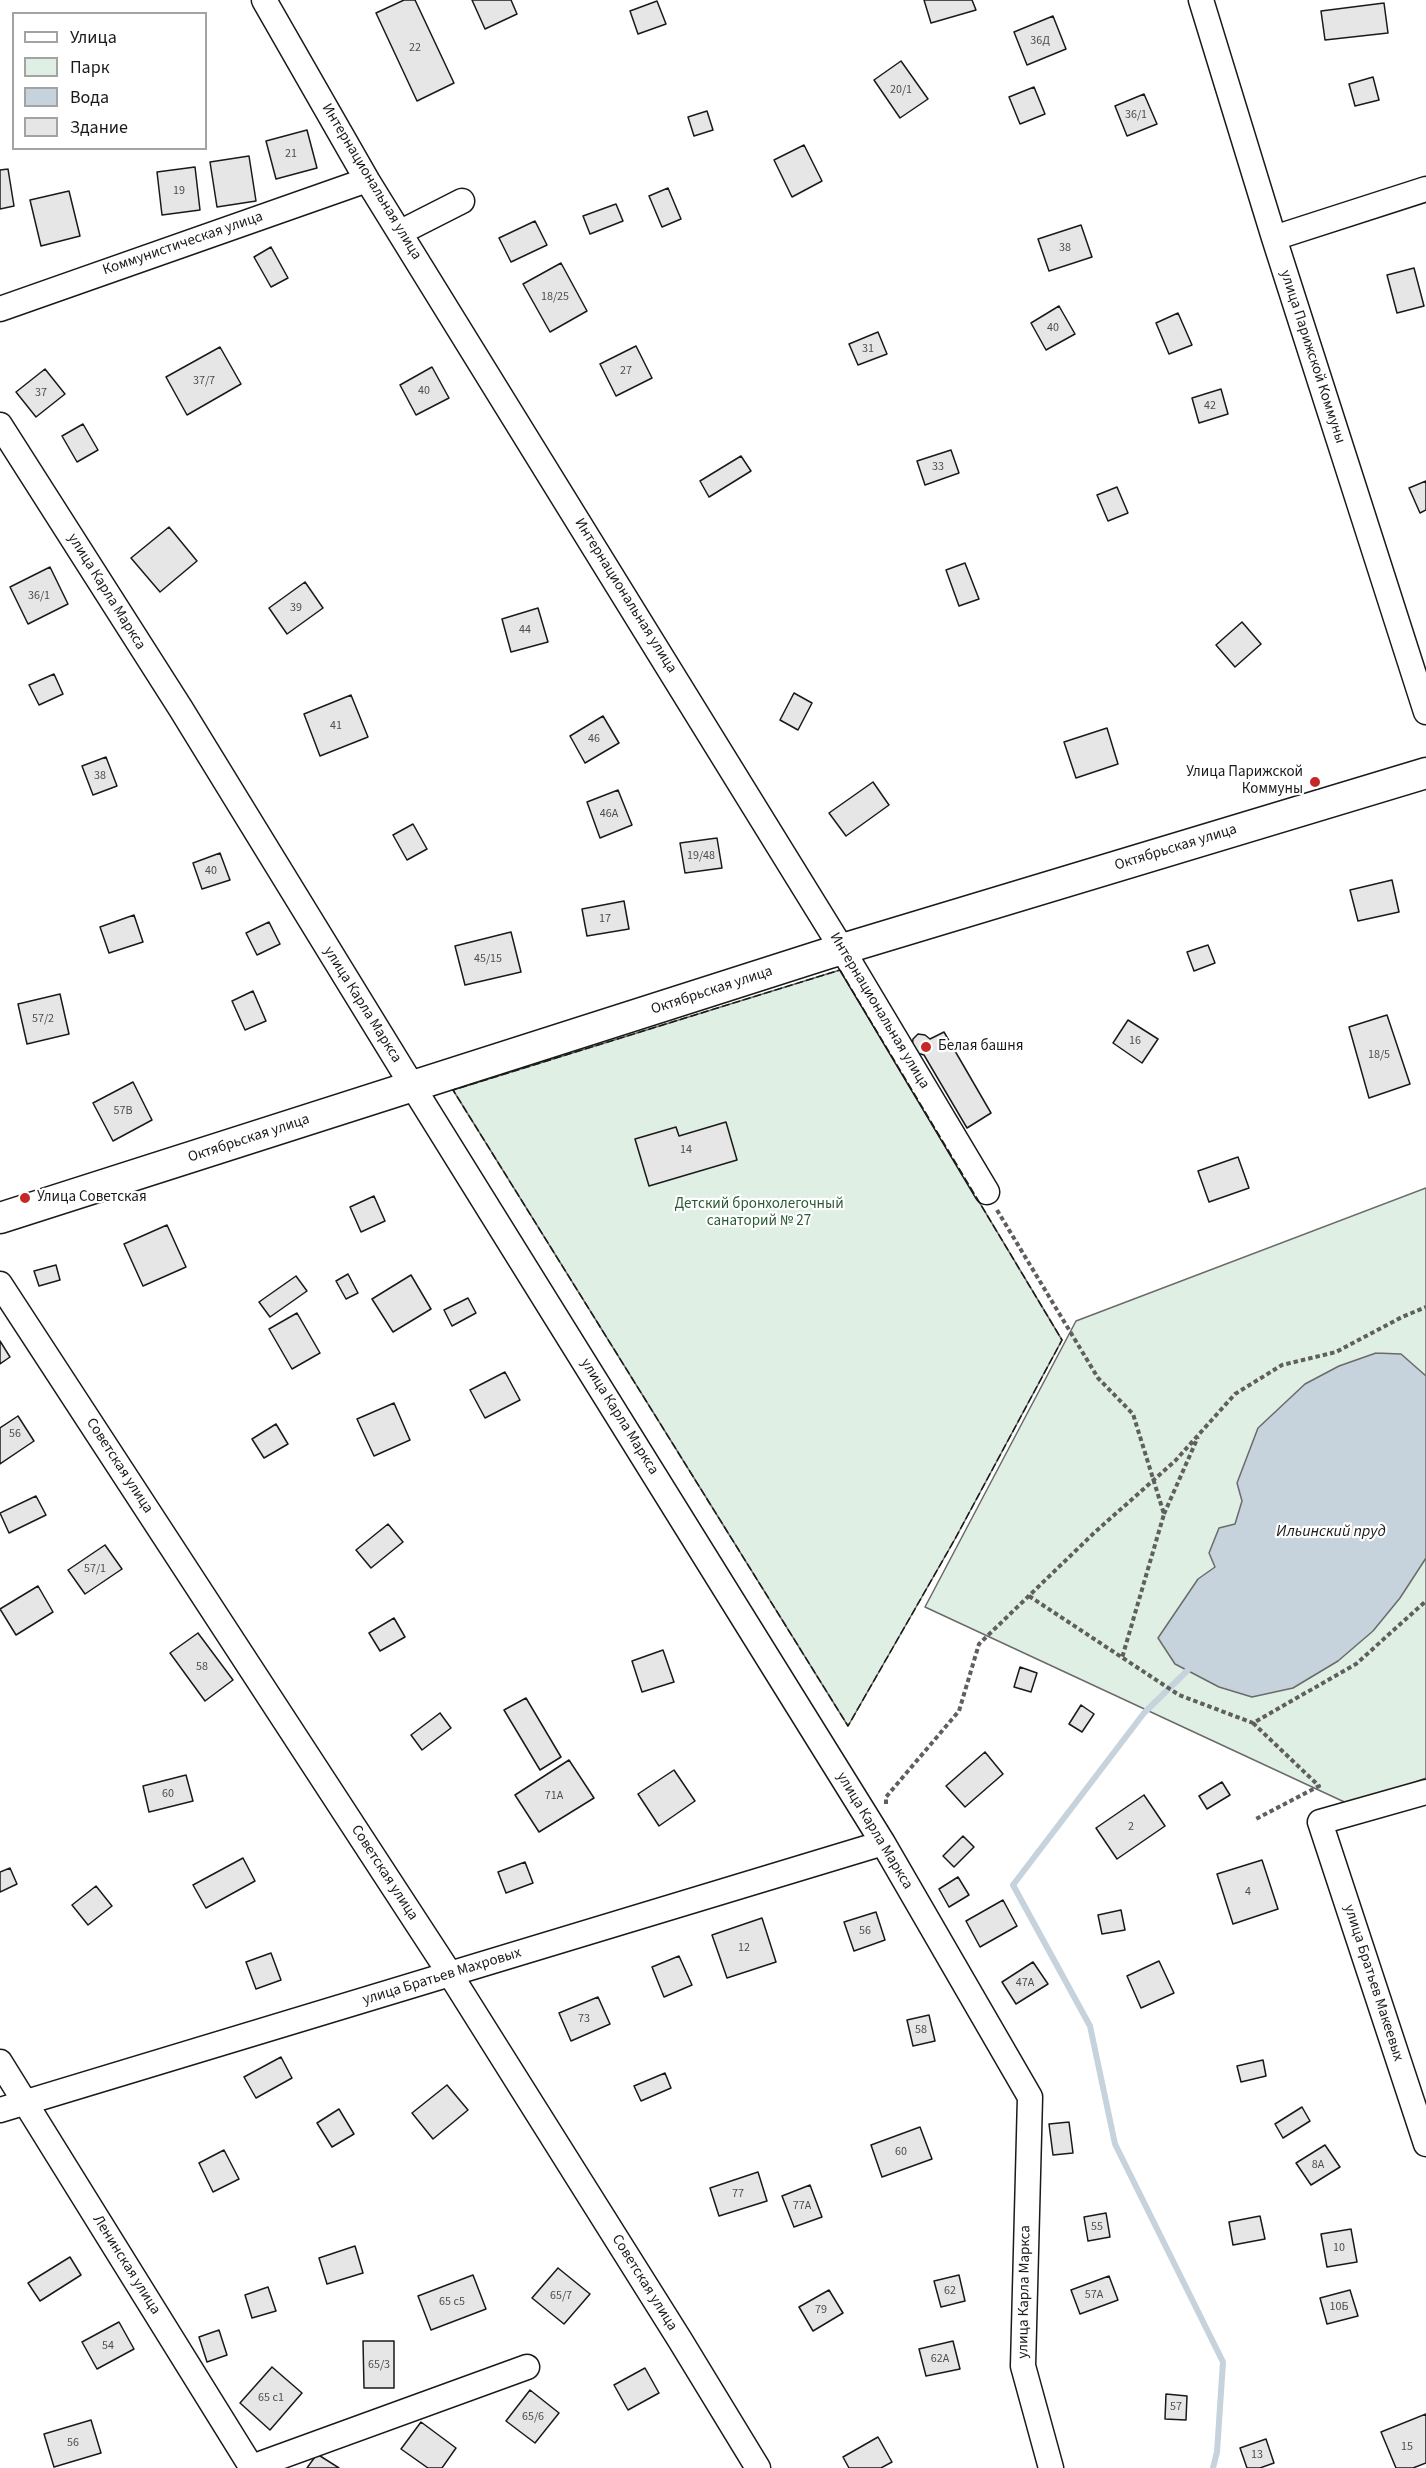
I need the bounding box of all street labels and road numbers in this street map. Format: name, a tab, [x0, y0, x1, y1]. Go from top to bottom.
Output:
street label: Интернациональная улица	[317, 101, 425, 263]
street label: Коммунистическая улица	[100, 208, 266, 280]
street label: улица Парижской Коммуны	[1275, 268, 1349, 446]
street label: Интернациональная улица	[570, 515, 680, 677]
street label: улица Карла Маркса	[63, 531, 149, 653]
street label: Октябрьская улица	[1113, 821, 1239, 875]
street label: Интернациональная улица	[825, 930, 933, 1092]
street label: улица Карла Маркса	[319, 944, 405, 1066]
street label: Октябрьская улица	[649, 963, 775, 1019]
street label: Октябрьская улица	[186, 1111, 312, 1167]
street label: улица Карла Маркса	[576, 1356, 662, 1478]
street label: Советская улица	[81, 1415, 157, 1517]
street label: улица Карла Маркса	[832, 1769, 916, 1893]
street label: Советская улица	[346, 1822, 422, 1924]
street label: улица Братьев Макеевых	[1339, 1902, 1407, 2064]
street label: улица Братьев Махровых	[361, 1944, 523, 2010]
street label: Ленинская улица	[88, 2212, 164, 2318]
street label: улица Карла Маркса	[1015, 2225, 1035, 2359]
street label: Советская улица	[607, 2232, 681, 2334]

